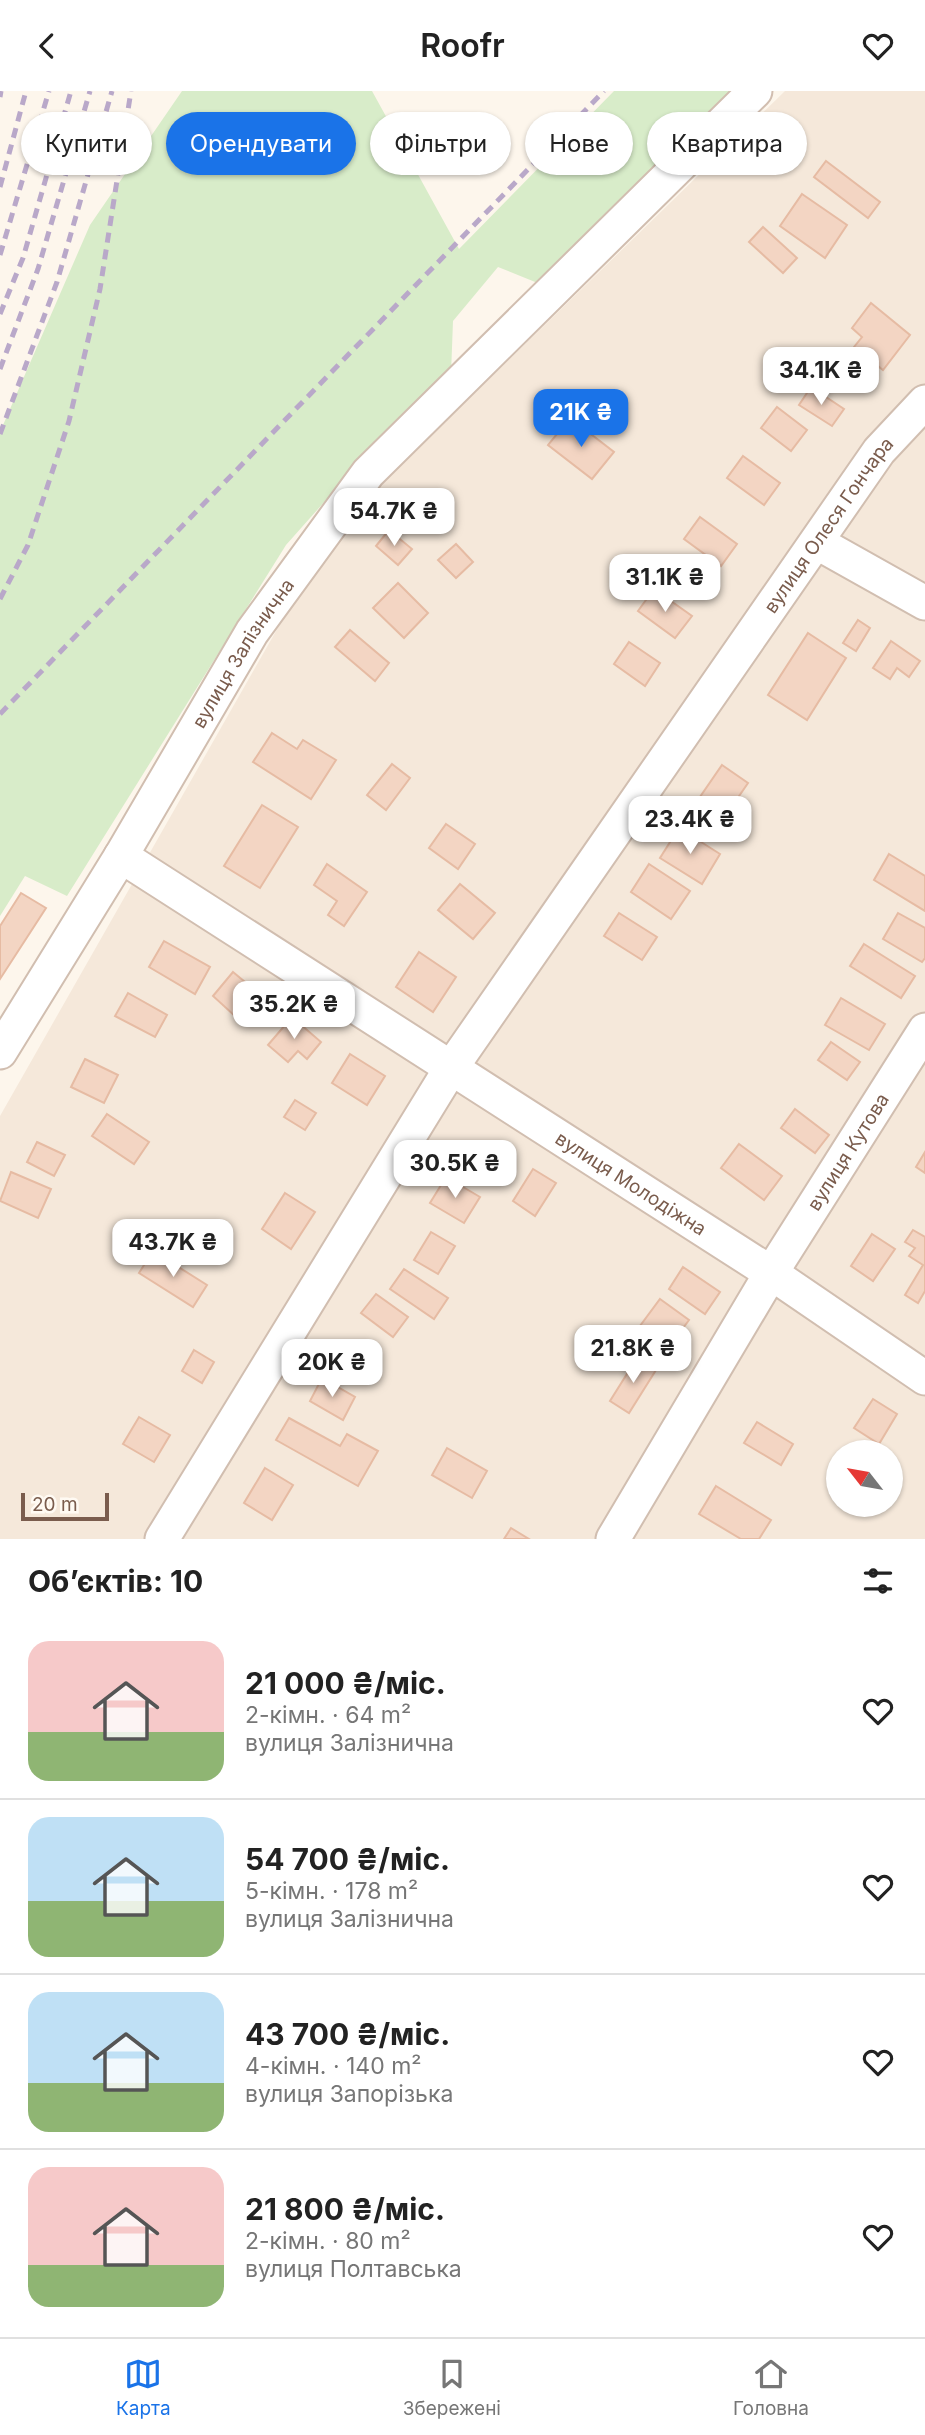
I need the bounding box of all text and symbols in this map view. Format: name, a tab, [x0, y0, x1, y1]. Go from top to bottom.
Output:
text: Roofr	[420, 26, 505, 65]
icon: back	[28, 27, 66, 65]
icon: heart	[859, 27, 897, 65]
chip: Купити	[21, 112, 152, 175]
chip: Орендувати	[166, 112, 356, 175]
chip: Фільтри	[370, 112, 511, 175]
chip: Нове	[525, 112, 633, 175]
chip: Квартира	[647, 112, 807, 175]
pin: 34.1K ₴	[756, 347, 886, 407]
text: 34.1K ₴	[779, 356, 863, 384]
pin: 21K ₴	[532, 389, 630, 449]
text: 21K ₴	[549, 398, 613, 426]
street label: вулиця Олеся Гончара	[759, 432, 898, 617]
pin: 54.7K ₴	[329, 489, 459, 548]
text: 54.7K ₴	[350, 497, 438, 525]
pin: 31.1K ₴	[600, 554, 730, 614]
text: 31.1K ₴	[625, 563, 705, 591]
street label: вулиця Залізнична	[187, 574, 299, 732]
pin: 23.4K ₴	[625, 797, 755, 856]
text: 23.4K ₴	[644, 805, 736, 833]
pin: 35.2K ₴	[229, 981, 359, 1041]
text: 35.2K ₴	[249, 990, 339, 1018]
street label: вулиця Кутова	[802, 1089, 894, 1215]
street label: вулиця Молодіжна	[551, 1126, 711, 1240]
pin: 30.5K ₴	[390, 1141, 520, 1200]
text: 30.5K ₴	[410, 1149, 500, 1177]
pin: 43.7K ₴	[108, 1219, 238, 1279]
text: 43.7K ₴	[128, 1228, 218, 1256]
pin: 21.8K ₴	[568, 1325, 698, 1385]
text: 21.8K ₴	[590, 1334, 676, 1362]
pin: 20K ₴	[283, 1339, 381, 1399]
text: 20K ₴	[298, 1348, 366, 1376]
north arrow	[826, 1440, 903, 1517]
map controls	[826, 1440, 903, 1517]
scale bar	[21, 1490, 108, 1522]
text: 20 m	[32, 1493, 78, 1516]
icon: filters	[859, 1562, 897, 1600]
text: Об’єктів: 10	[28, 1563, 203, 1599]
text: 21 000 ₴/міс.	[245, 1665, 446, 1701]
icon: home	[84, 1669, 168, 1753]
icon: heart	[859, 1692, 897, 1730]
text: 2-кімн. · 64 m²	[245, 1701, 411, 1729]
text: вулиця Залізнична	[245, 1729, 454, 1757]
text: 54 700 ₴/міс.	[245, 1841, 450, 1877]
icon: home	[84, 1845, 168, 1929]
icon: heart	[859, 1868, 897, 1906]
text: 5-кімн. · 178 m²	[245, 1877, 418, 1905]
text: вулиця Залізнична	[245, 1905, 454, 1933]
text: 43 700 ₴/міс.	[245, 2016, 450, 2052]
icon: home	[84, 2020, 168, 2104]
icon: heart	[859, 2043, 897, 2081]
text: 4-кімн. · 140 m²	[245, 2052, 421, 2080]
text: вулиця Запорізька	[245, 2080, 453, 2108]
text: 21 800 ₴/міс.	[245, 2191, 445, 2227]
icon: home	[84, 2195, 168, 2279]
icon: heart	[859, 2218, 897, 2256]
text: 2-кімн. · 80 m²	[245, 2227, 411, 2255]
text: вулиця Полтавська	[245, 2255, 462, 2283]
tab: Карта	[116, 2355, 171, 2420]
tab: Збережені	[403, 2355, 501, 2420]
tab: Головна	[733, 2355, 809, 2420]

